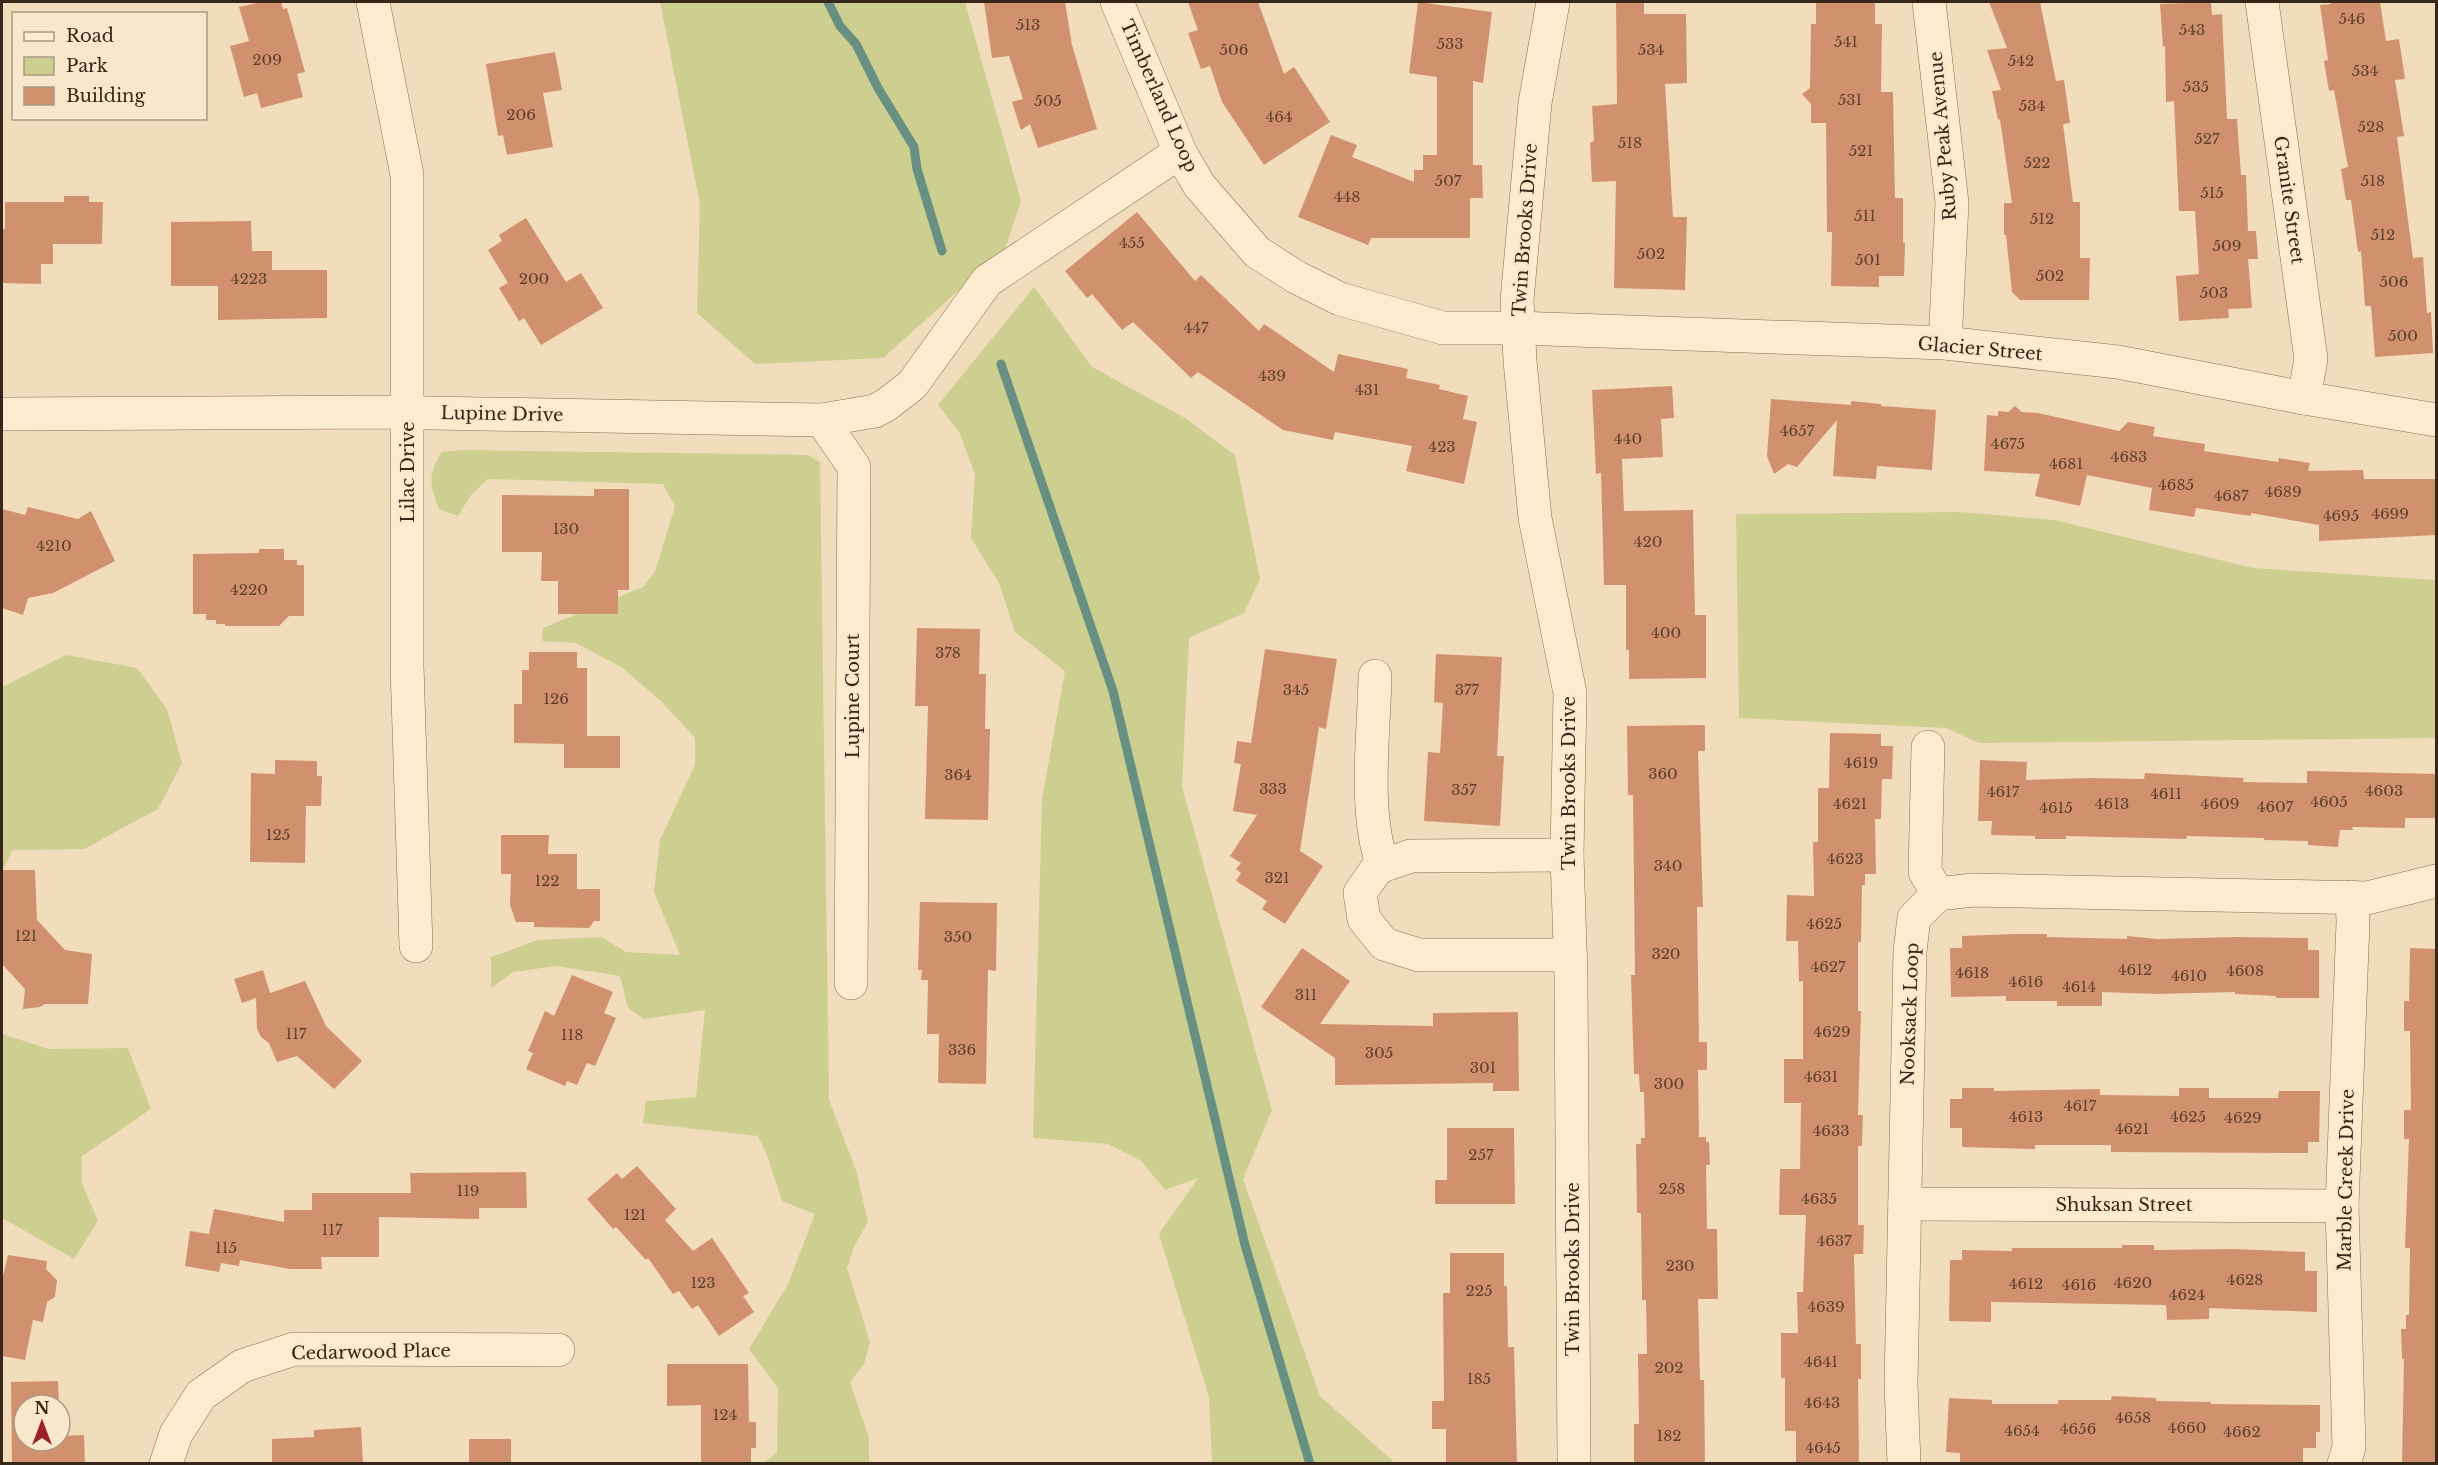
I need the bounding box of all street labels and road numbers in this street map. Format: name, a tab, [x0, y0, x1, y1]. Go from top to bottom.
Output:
street label: Timberland Loop	[1116, 16, 1202, 176]
street label: Ruby Peak Avenue	[1925, 50, 1961, 222]
street label: Granite Street	[2269, 135, 2309, 266]
street label: Twin Brooks Drive	[1508, 143, 1542, 317]
street label: Glacier Street	[1917, 333, 2043, 365]
street label: Lupine Drive	[440, 402, 564, 426]
street label: Lilac Drive	[397, 421, 419, 523]
street label: Lupine Court	[842, 633, 864, 759]
street label: Twin Brooks Drive	[1558, 696, 1580, 870]
street label: Nooksack Loop	[1897, 942, 1923, 1086]
street label: Marble Creek Drive	[2333, 1089, 2359, 1271]
street label: Twin Brooks Drive	[1562, 1182, 1584, 1356]
street label: Shuksan Street	[2056, 1194, 2193, 1216]
street label: Cedarwood Place	[291, 1340, 451, 1364]

